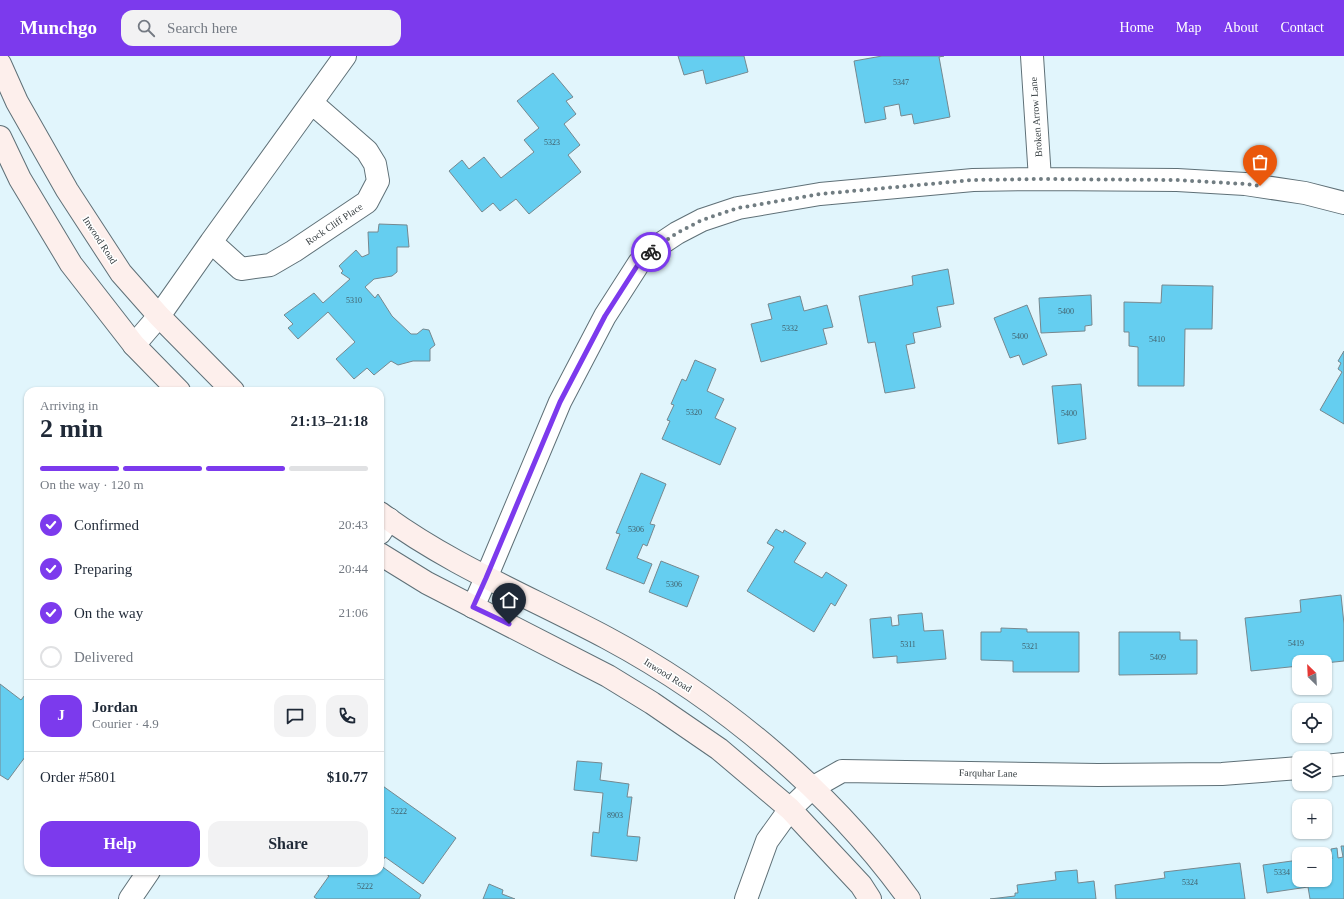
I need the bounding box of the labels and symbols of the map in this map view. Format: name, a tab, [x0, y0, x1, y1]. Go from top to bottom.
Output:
street label: Broken Arrow Lane	[1028, 76, 1044, 157]
house number: 5347	[893, 78, 909, 87]
house number: 5323	[544, 138, 560, 147]
pin	[1243, 145, 1277, 186]
street label: Rock Cliff Place	[303, 201, 365, 247]
street label: Inwood Road	[81, 214, 119, 266]
courier	[631, 232, 671, 272]
house number: 5310	[346, 296, 362, 305]
house number: 5400	[1058, 307, 1074, 316]
house number: 5332	[782, 324, 798, 333]
house number: 5400	[1012, 332, 1028, 341]
house number: 5410	[1149, 335, 1165, 344]
house number: 5320	[686, 408, 702, 417]
house number: 5400	[1061, 409, 1077, 418]
house number: 5306	[628, 525, 644, 534]
house number: 5306	[666, 580, 682, 589]
pin	[492, 583, 526, 624]
house number: 5419	[1288, 639, 1304, 648]
house number: 5311	[900, 640, 916, 649]
house number: 5321	[1022, 642, 1038, 651]
house number: 5409	[1150, 653, 1166, 662]
north arrow	[1292, 655, 1332, 695]
street label: Inwood Road	[642, 656, 694, 694]
street label: Farquhar Lane	[959, 767, 1018, 779]
house number: 5222	[391, 807, 407, 816]
house number: 8903	[607, 811, 623, 820]
house number: 5334	[1274, 868, 1290, 877]
house number: 5324	[1182, 878, 1198, 887]
house number: 5222	[357, 882, 373, 891]

